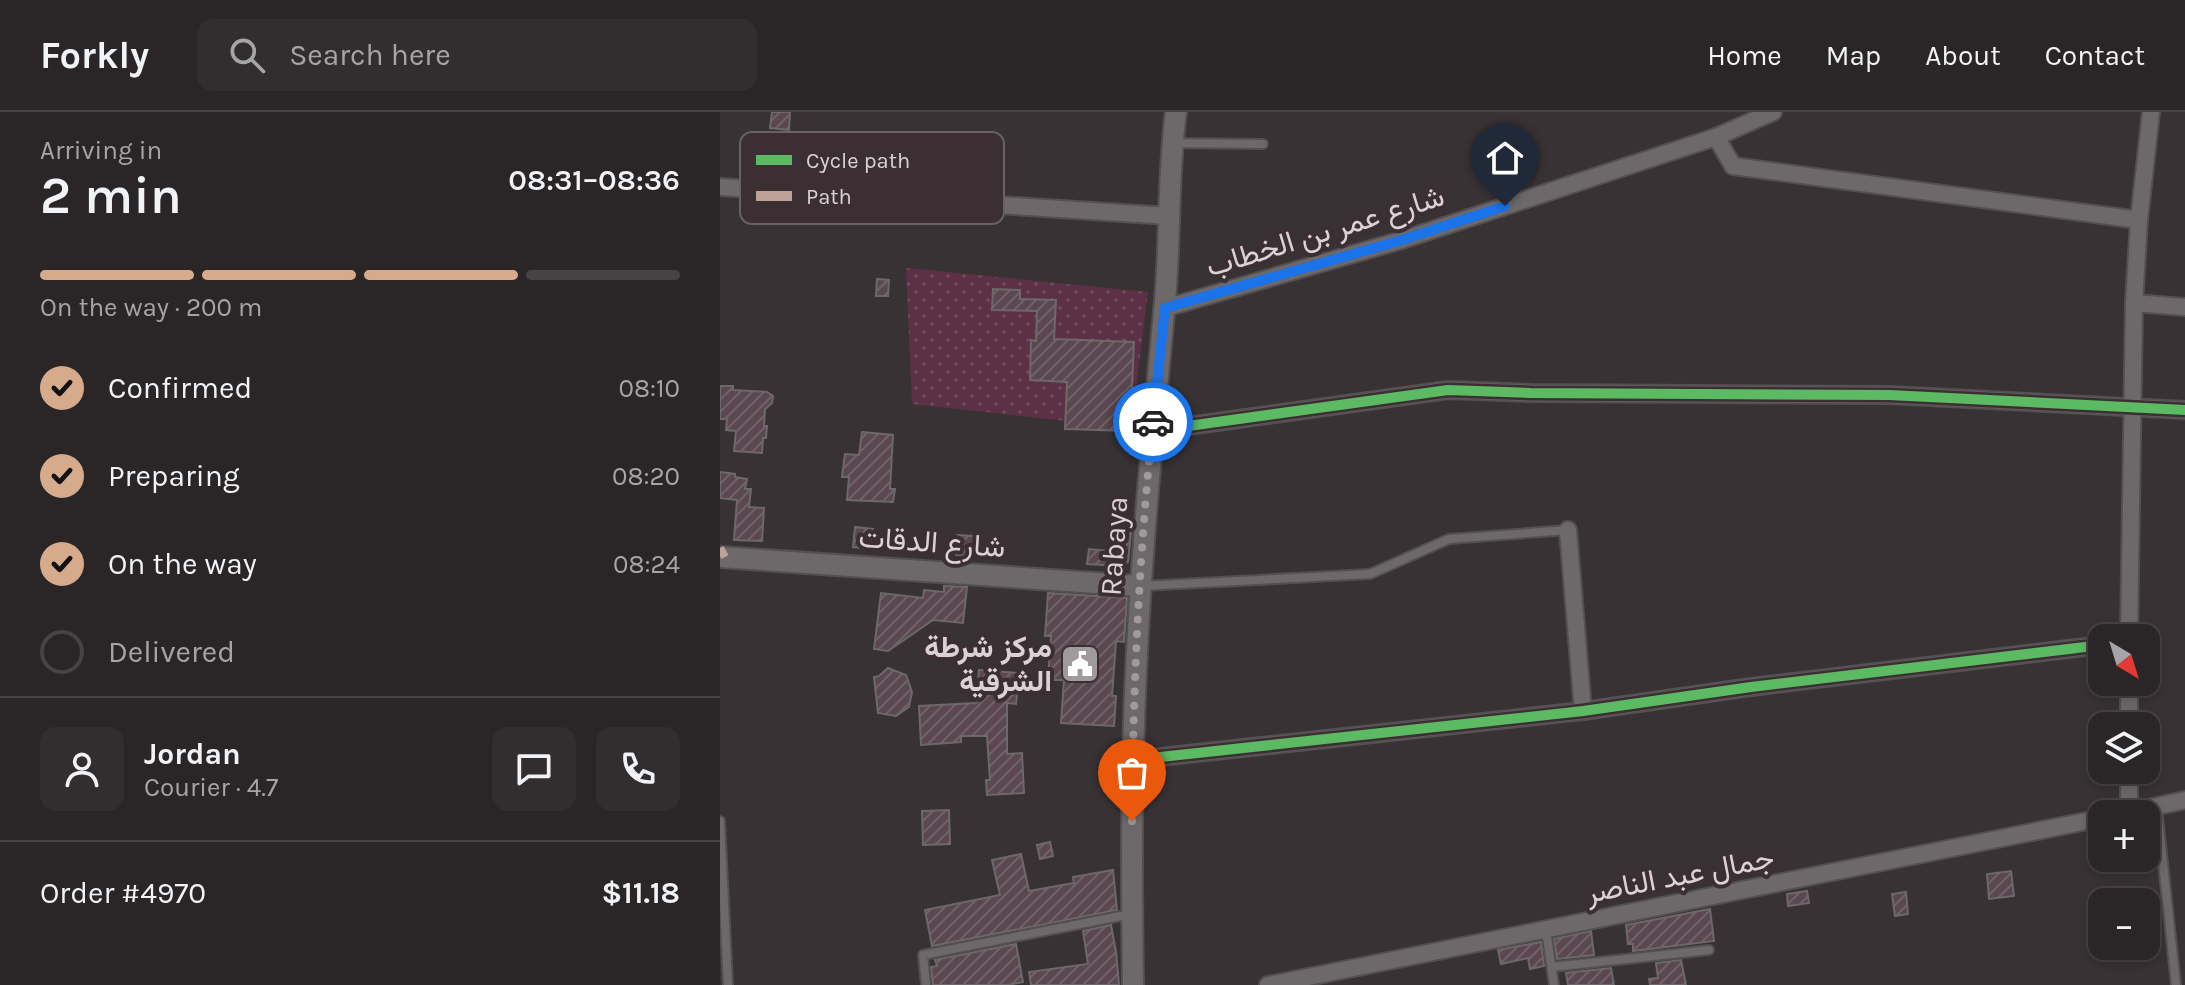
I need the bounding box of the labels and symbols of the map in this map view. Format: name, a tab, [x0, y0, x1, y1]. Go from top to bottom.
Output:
pin	[1471, 124, 1539, 206]
legend	[740, 132, 1004, 224]
text: Cycle path	[806, 148, 910, 174]
street label: شارع عمر بن الخطاب	[1202, 178, 1449, 286]
text: Path	[806, 184, 852, 210]
courier	[1113, 382, 1193, 462]
street label: Rabaya	[1093, 495, 1135, 597]
street label: شارع الدقات	[857, 519, 1006, 567]
north arrow	[2088, 624, 2160, 696]
place label: مركز شرطة الشرقية	[924, 629, 1052, 699]
public building icon: مركز شرطة الشرقية	[1059, 643, 1101, 685]
pin	[1098, 739, 1166, 821]
street label: جمال عبد الناصر	[1582, 839, 1777, 911]

